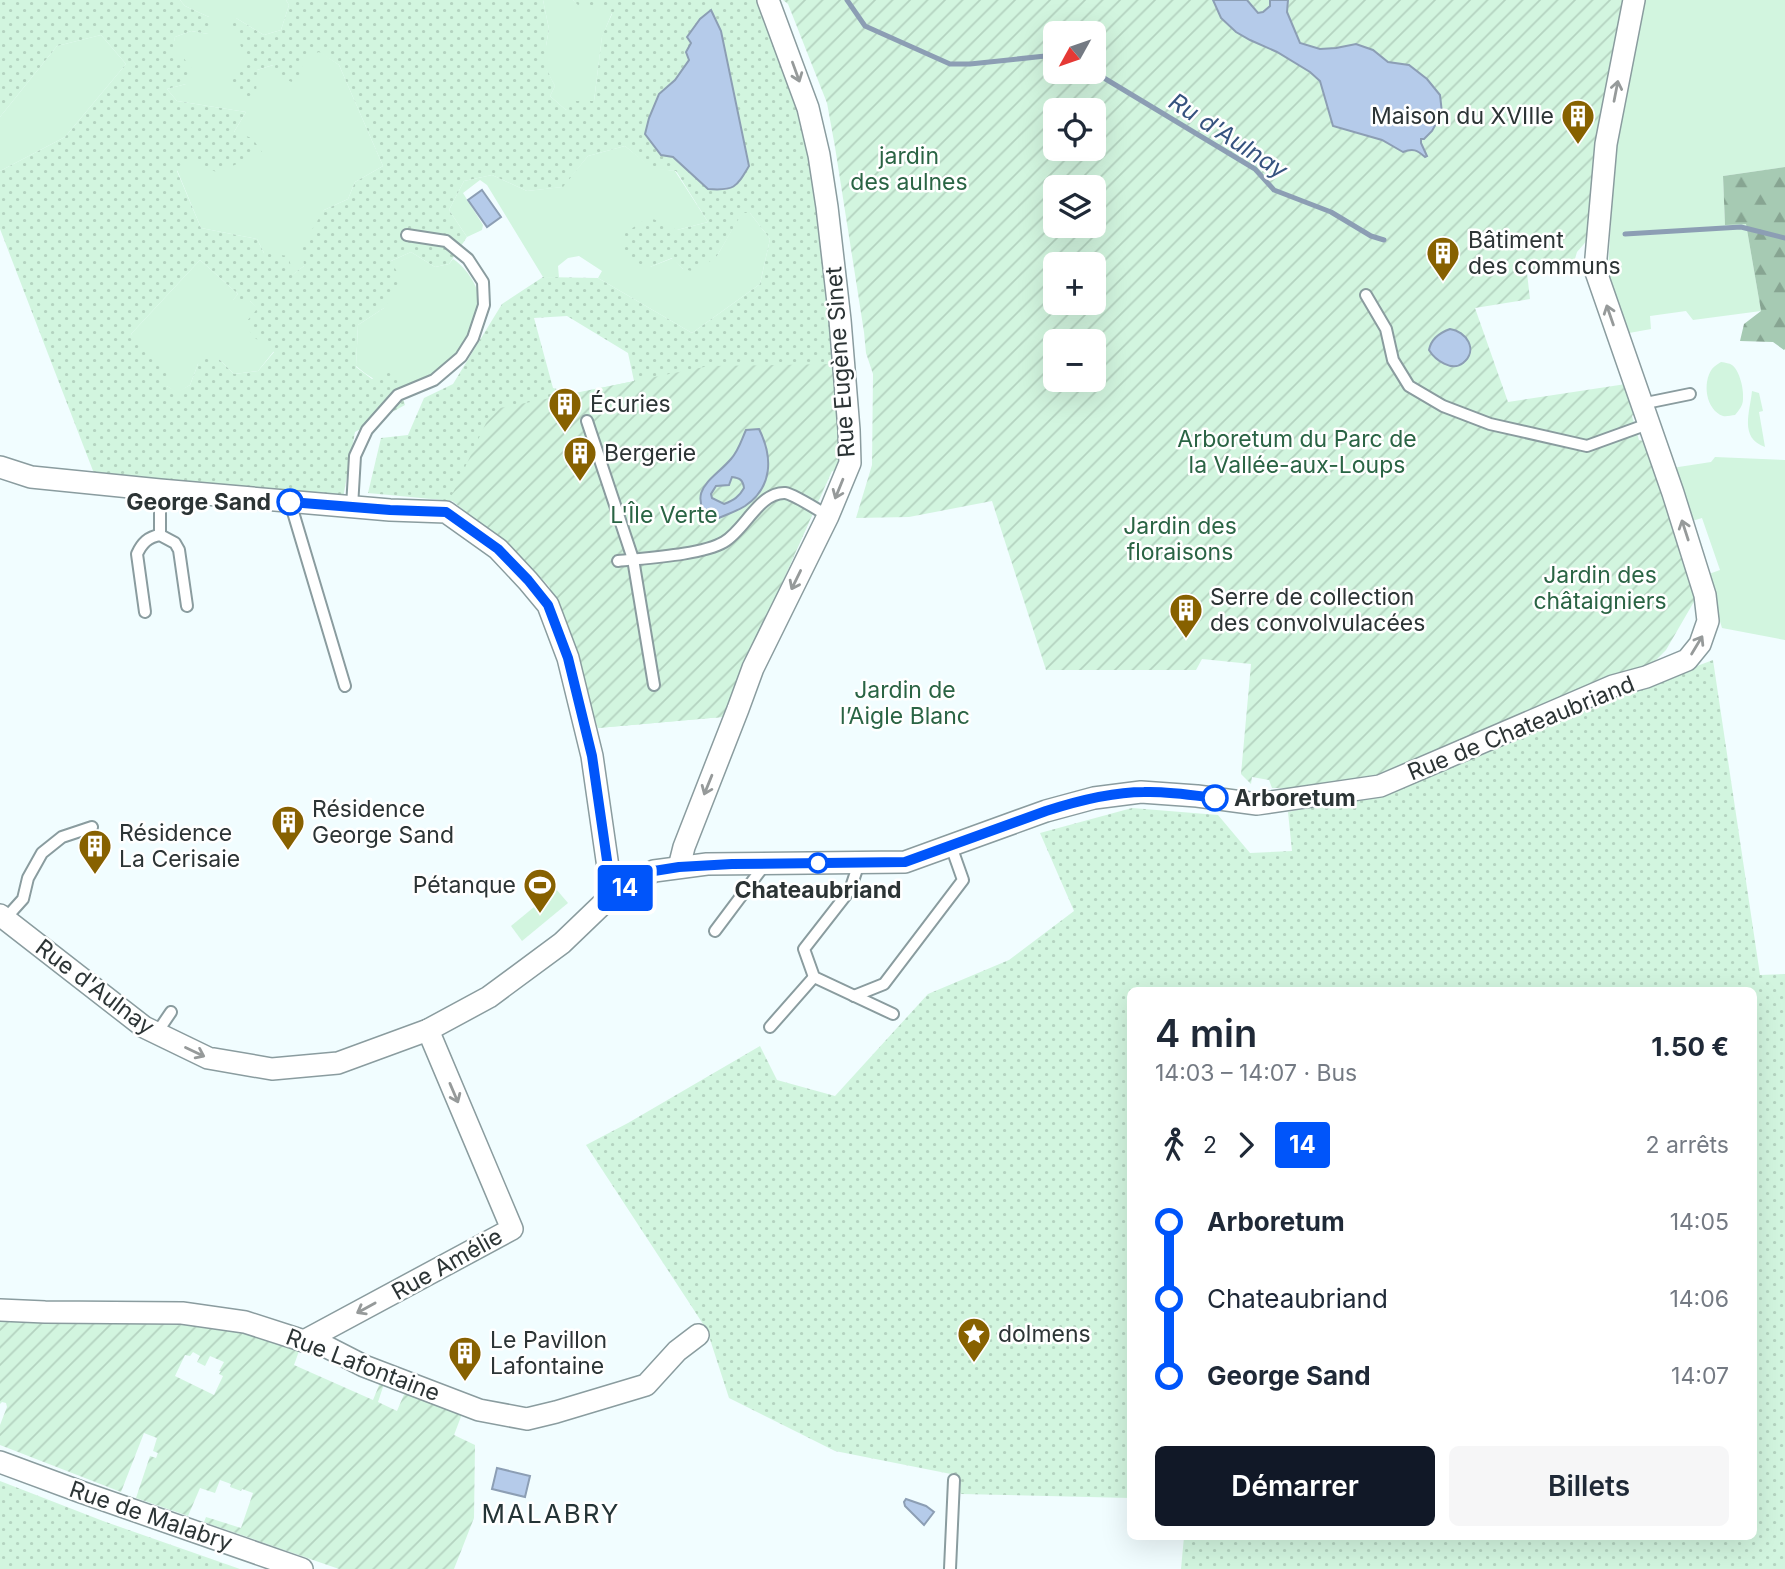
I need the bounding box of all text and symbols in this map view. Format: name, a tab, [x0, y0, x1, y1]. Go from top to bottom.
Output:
north arrow	[1043, 21, 1106, 84]
map controls	[1043, 21, 1106, 392]
one-way arrow	[791, 61, 803, 83]
one-way arrow	[1610, 80, 1624, 103]
water label: Ru d'Aulnay	[1164, 87, 1293, 185]
building icon: Maison du XVIIIe	[1559, 97, 1597, 146]
button: locate	[1043, 98, 1106, 161]
place label: Maison du XVIIIe	[1371, 102, 1554, 130]
park label: jardin des aulnes	[850, 142, 968, 196]
button: layers	[1043, 175, 1106, 238]
place label: Bâtiment des communs	[1468, 226, 1621, 280]
building icon: Bâtiment des communs	[1424, 234, 1462, 283]
button: +	[1043, 252, 1106, 315]
street label: Rue Eugène Sinet	[819, 265, 861, 459]
one-way arrow	[1603, 304, 1616, 326]
button: −	[1043, 329, 1106, 392]
building icon: Écuries	[546, 385, 584, 434]
place label: Écuries	[590, 390, 671, 418]
park label: Arboretum du Parc de la Vallée-aux-Loups	[1177, 425, 1417, 479]
building icon: Bergerie	[561, 434, 599, 483]
place label: Bergerie	[604, 439, 696, 467]
one-way arrow	[832, 477, 845, 499]
place label: George Sand	[126, 488, 271, 516]
marker: George Sand	[277, 489, 303, 515]
park label: L'Île Verte	[610, 501, 718, 529]
park label: Jardin des floraisons	[1123, 512, 1237, 566]
one-way arrow	[1677, 519, 1690, 541]
park label: Jardin des châtaigniers	[1533, 561, 1667, 615]
one-way arrow	[789, 569, 803, 590]
place label: Serre de collection des convolvulacées	[1210, 583, 1425, 637]
building icon: Serre de collection des convolvulacées	[1167, 591, 1205, 640]
one-way arrow	[1690, 635, 1704, 655]
street label: Rue de Chateaubriand	[1403, 670, 1639, 786]
park label: Jardin de l’Aigle Blanc	[840, 676, 970, 730]
one-way arrow	[701, 774, 714, 796]
place label: Arboretum	[1234, 784, 1356, 812]
marker: Arboretum	[1202, 785, 1228, 811]
place label: Résidence George Sand	[312, 795, 454, 849]
building icon: Résidence George Sand	[269, 803, 307, 852]
place label: Résidence La Cerisaie	[119, 819, 240, 873]
building icon: Résidence La Cerisaie	[76, 827, 114, 876]
marker: Chateaubriand	[808, 853, 828, 873]
line badge: 14	[594, 865, 656, 911]
sports icon: Pétanque	[521, 866, 559, 915]
place label: Pétanque	[413, 871, 516, 899]
text: 14	[612, 873, 638, 902]
place label: Chateaubriand	[735, 876, 901, 904]
street label: Rue d'Aulnay	[30, 933, 160, 1041]
text: 4 min	[1155, 1010, 1257, 1056]
text: 1.50 €	[1651, 1031, 1729, 1062]
one-way arrow	[184, 1046, 206, 1059]
text: 14:03 – 14:07 · Bus	[1155, 1059, 1357, 1087]
one-way arrow	[448, 1081, 461, 1103]
icon: walk	[1155, 1126, 1193, 1164]
icon: forward	[1227, 1126, 1265, 1164]
text: 14	[1289, 1130, 1316, 1159]
text: 2	[1203, 1131, 1217, 1159]
text: 2 arrêts	[1645, 1131, 1729, 1159]
text: Arboretum	[1207, 1206, 1345, 1237]
text: 14:05	[1670, 1208, 1729, 1236]
street label: Rue Amélie	[387, 1222, 507, 1306]
text: Chateaubriand	[1207, 1283, 1388, 1314]
text: 14:06	[1669, 1285, 1729, 1313]
one-way arrow	[356, 1301, 376, 1315]
place icon: dolmens	[955, 1315, 993, 1364]
place label: dolmens	[998, 1320, 1091, 1348]
street label: Rue Lafontaine	[282, 1323, 444, 1407]
place label: Le Pavillon Lafontaine	[490, 1326, 607, 1380]
building icon: Le Pavillon Lafontaine	[446, 1334, 484, 1383]
text: George Sand	[1207, 1360, 1371, 1391]
text: 14:07	[1671, 1362, 1729, 1390]
button: Démarrer	[1155, 1446, 1435, 1526]
button: Billets	[1449, 1446, 1729, 1526]
street label: Rue de Malabry	[66, 1475, 236, 1557]
district label: MALABRY	[482, 1498, 620, 1529]

